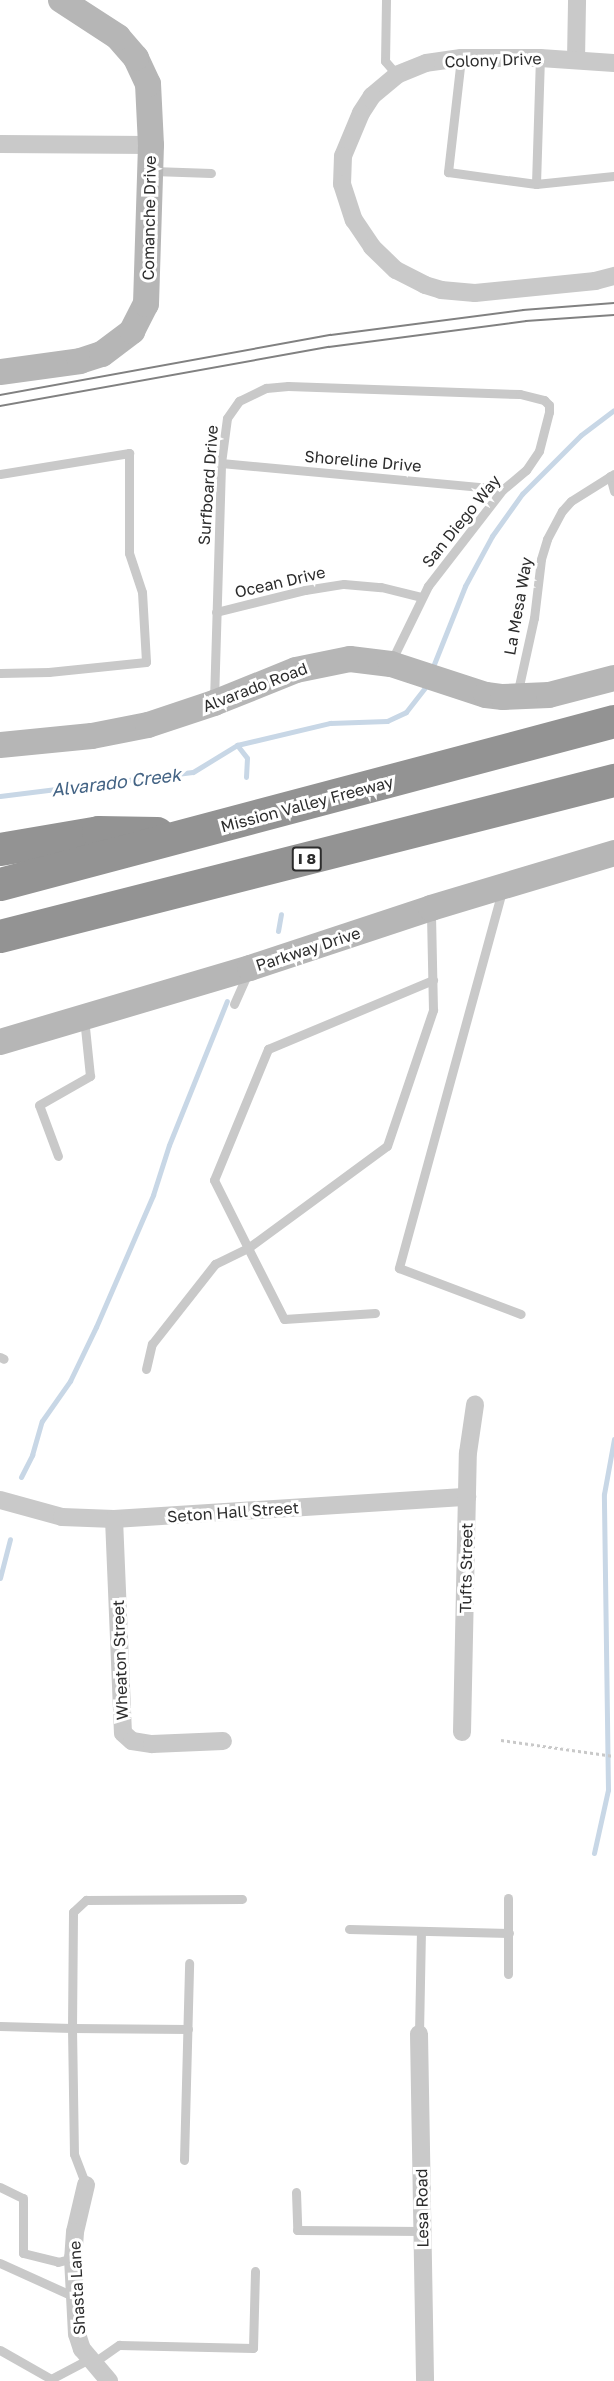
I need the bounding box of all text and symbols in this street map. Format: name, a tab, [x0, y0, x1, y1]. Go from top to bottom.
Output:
street label: Colony Drive	[444, 49, 542, 71]
street label: Comanche Drive	[138, 155, 160, 281]
street label: Surfboard Drive	[194, 424, 222, 546]
street label: Shoreline Drive	[304, 446, 422, 476]
street label: San Diego Way	[418, 471, 504, 571]
street label: La Mesa Way	[500, 555, 536, 657]
street label: Ocean Drive	[233, 562, 327, 602]
street label: Alvarado Road	[200, 658, 310, 716]
water label: Alvarado Creek	[50, 763, 182, 801]
street label: Mission Valley Freeway	[219, 772, 395, 836]
road number: I 8	[290, 847, 324, 871]
street label: Parkway Drive	[253, 923, 363, 975]
street label: Seton Hall Street	[166, 1498, 300, 1526]
street label: Tufts Street	[456, 1523, 476, 1613]
street label: Wheaton Street	[108, 1599, 132, 1721]
street label: Lesa Road	[412, 2168, 432, 2248]
street label: Shasta Lane	[65, 2240, 89, 2336]

